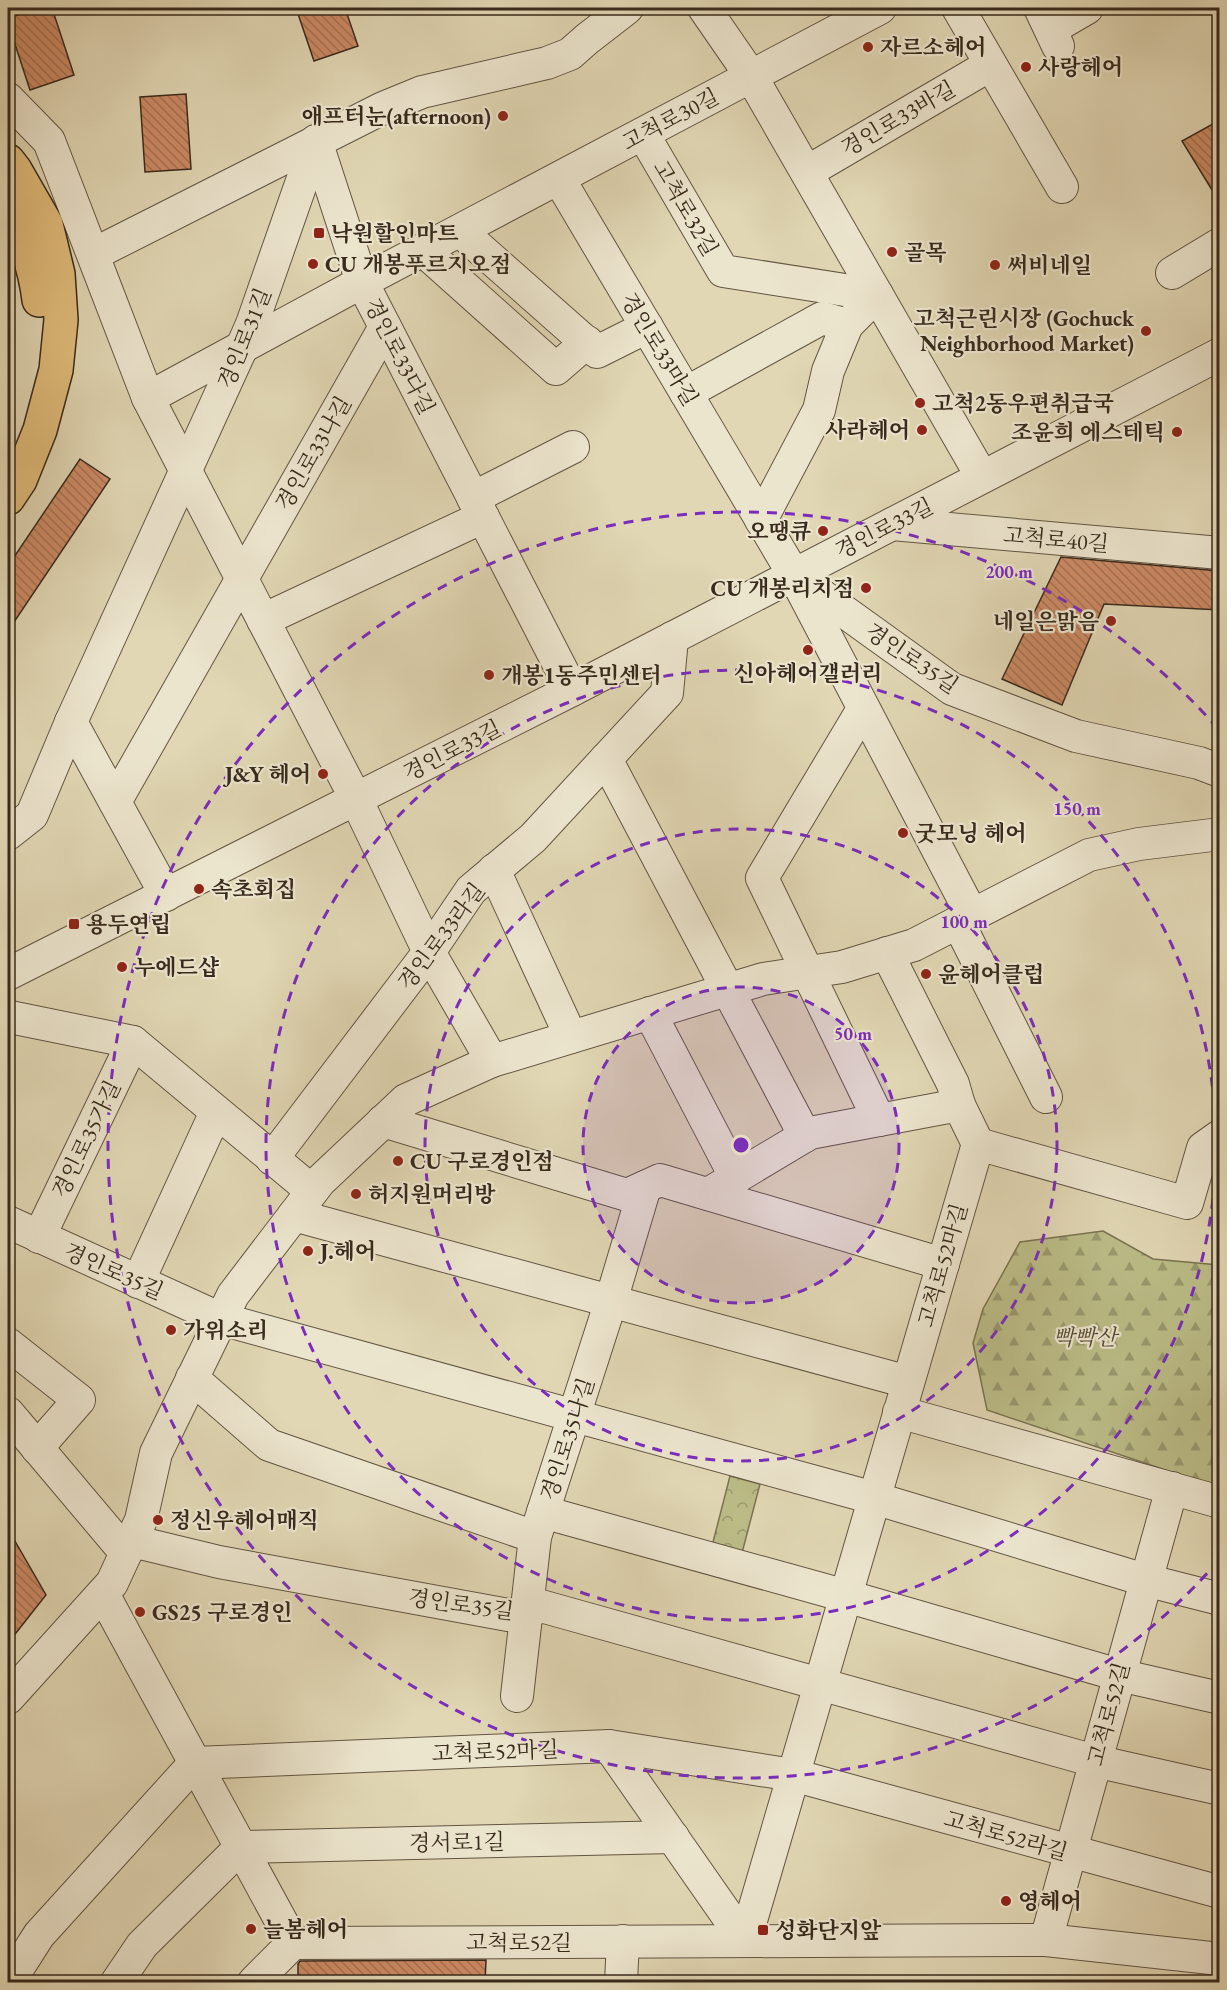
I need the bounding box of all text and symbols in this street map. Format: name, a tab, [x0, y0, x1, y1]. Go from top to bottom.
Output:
place label: 자르소헤어	[880, 33, 986, 62]
marker: 자르소헤어	[861, 40, 875, 54]
place label: 사랑헤어	[1038, 53, 1123, 82]
marker: 사랑헤어	[1019, 60, 1033, 74]
street label: 경인로33바길	[836, 74, 961, 163]
street label: 고척로30길	[617, 82, 724, 157]
place label: 애프터눈(afternoon)	[301, 102, 491, 131]
marker: 애프터눈(afternoon)	[496, 109, 510, 123]
street label: 고척로32길	[646, 155, 725, 261]
place label: 낙원할인마트	[331, 219, 459, 248]
marker: 낙원할인마트	[312, 226, 326, 240]
place label: 골목	[904, 238, 947, 267]
marker: 골목	[885, 245, 899, 259]
place label: CU 개봉푸르지오점	[325, 250, 511, 279]
place label: 써비네일	[1007, 251, 1092, 280]
marker: CU 개봉푸르지오점	[306, 257, 320, 271]
marker: 써비네일	[988, 258, 1002, 272]
street label: 경인로31길	[211, 284, 278, 393]
street label: 경인로33마길	[614, 287, 705, 411]
street label: 경인로33다길	[358, 293, 441, 420]
place label: 고척근린시장 (Gochuck Neighborhood Market)	[914, 304, 1135, 358]
marker: 고척근린시장 (Gochuck Neighborhood Market)	[1139, 324, 1153, 338]
place label: 고척2동우편취급국	[932, 389, 1114, 418]
street label: 경인로33나길	[269, 391, 358, 516]
marker: 고척2동우편취급국	[913, 396, 927, 410]
place label: 사라헤어	[825, 416, 910, 445]
place label: 조윤희 에스테틱	[1011, 418, 1165, 447]
marker: 사라헤어	[915, 423, 929, 437]
marker: 조윤희 에스테틱	[1170, 425, 1184, 439]
street label: 경인로33길	[830, 491, 938, 565]
place label: 오땡큐	[747, 517, 812, 546]
street label: 고척로40길	[1002, 520, 1110, 559]
marker: 오땡큐	[816, 524, 830, 538]
text: 200 m	[985, 560, 1033, 583]
place label: CU 개봉리치점	[711, 574, 854, 603]
marker: CU 개봉리치점	[859, 581, 873, 595]
place label: 네일은맑음	[993, 607, 1099, 636]
marker: 네일은맑음	[1104, 614, 1118, 628]
street label: 경인로35길	[860, 617, 964, 700]
marker: 신아헤어갤러리	[801, 643, 815, 657]
place label: 신아헤어갤러리	[734, 659, 882, 688]
place label: 개봉1동주민센터	[501, 661, 661, 690]
marker: 개봉1동주민센터	[482, 668, 496, 682]
street label: 경인로33길	[398, 713, 506, 787]
place label: J&Y 헤어	[223, 760, 311, 789]
marker: J&Y 헤어	[316, 767, 330, 781]
text: 150 m	[1053, 797, 1101, 820]
place label: 굿모닝 헤어	[915, 819, 1026, 848]
marker: 굿모닝 헤어	[896, 826, 910, 840]
place label: 속초회집	[211, 875, 296, 904]
street label: 경인로33라길	[391, 877, 491, 996]
marker: 속초회집	[192, 882, 206, 896]
place label: 용두연립	[86, 910, 171, 939]
text: 100 m	[940, 910, 988, 933]
marker: 용두연립	[67, 917, 81, 931]
place label: 누에드샵	[134, 953, 220, 982]
marker: 누에드샵	[115, 960, 129, 974]
place label: 윤헤어클럽	[938, 960, 1044, 989]
marker: 윤헤어클럽	[919, 967, 933, 981]
text: 50 m	[834, 1022, 872, 1045]
street label: 경인로35가길	[45, 1076, 127, 1203]
centre of rings	[731, 1135, 751, 1155]
place label: CU 구로경인점	[410, 1147, 553, 1176]
marker: CU 구로경인점	[391, 1154, 405, 1168]
place label: 허지원머리방	[368, 1180, 496, 1209]
marker: 허지원머리방	[349, 1187, 363, 1201]
street label: 고척로52마길	[911, 1200, 974, 1330]
street label: 경인로35길	[59, 1237, 168, 1306]
place label: J.헤어	[318, 1237, 376, 1266]
marker: J.헤어	[301, 1244, 315, 1258]
place label: 가위소리	[183, 1316, 268, 1345]
marker: 가위소리	[164, 1323, 178, 1337]
park label: 빡빡산	[1053, 1323, 1120, 1352]
street label: 경인로35나길	[534, 1374, 601, 1504]
place label: 정신우헤어매직	[170, 1506, 319, 1535]
marker: 정신우헤어매직	[151, 1513, 165, 1527]
street label: 경인로35길	[406, 1583, 516, 1626]
place label: GS25 구로경인	[152, 1598, 292, 1627]
marker: GS25 구로경인	[133, 1605, 147, 1619]
street label: 고척로52길	[1081, 1659, 1136, 1769]
street label: 고척로52마길	[431, 1735, 559, 1768]
street label: 고척로52라길	[941, 1804, 1071, 1867]
street label: 경서로1길	[409, 1827, 505, 1858]
place label: 영헤어	[1018, 1887, 1082, 1916]
marker: 영헤어	[999, 1894, 1013, 1908]
place label: 늘봄헤어	[263, 1915, 348, 1944]
place label: 성화단지앞	[775, 1916, 882, 1945]
marker: 늘봄헤어	[244, 1922, 258, 1936]
marker: 성화단지앞	[756, 1923, 770, 1937]
street label: 고척로52길	[466, 1928, 572, 1957]

